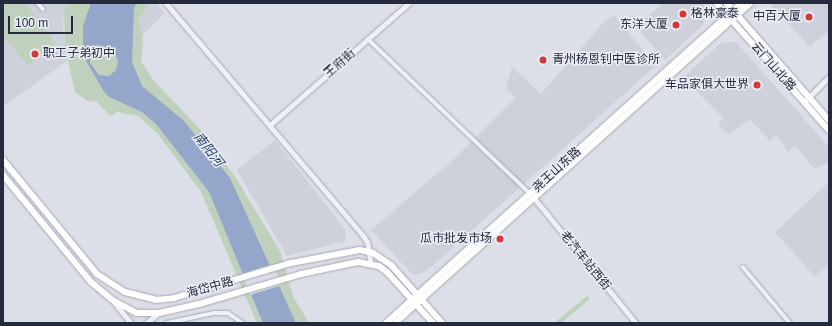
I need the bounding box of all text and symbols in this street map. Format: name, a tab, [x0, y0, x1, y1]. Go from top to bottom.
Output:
place label: 格林豪泰	[691, 7, 739, 21]
scale bar	[10, 8, 75, 34]
marker: 格林豪泰	[678, 9, 688, 19]
place label: 中百大厦	[753, 10, 801, 24]
marker: 中百大厦	[804, 12, 814, 22]
text: 100 m	[15, 16, 48, 30]
place label: 东洋大厦	[620, 18, 668, 32]
marker: 东洋大厦	[671, 20, 681, 30]
street label: 云门山北路	[748, 40, 798, 94]
place label: 职工子弟初中	[43, 47, 115, 61]
street label: 王府街	[322, 47, 358, 81]
marker: 职工子弟初中	[30, 49, 40, 59]
place label: 青州杨恩钊中医诊所	[552, 53, 660, 67]
marker: 青州杨恩钊中医诊所	[537, 54, 549, 66]
place label: 车品家俱大世界	[665, 78, 749, 92]
marker: 车品家俱大世界	[752, 80, 762, 90]
water label: 南阳河	[190, 130, 226, 170]
street label: 尧王山东路	[530, 145, 584, 195]
street label: 老汽车站西街	[557, 228, 613, 294]
place label: 瓜市批发市场	[420, 232, 492, 246]
marker: 瓜市批发市场	[495, 234, 505, 244]
street label: 海岱中路	[185, 274, 235, 302]

